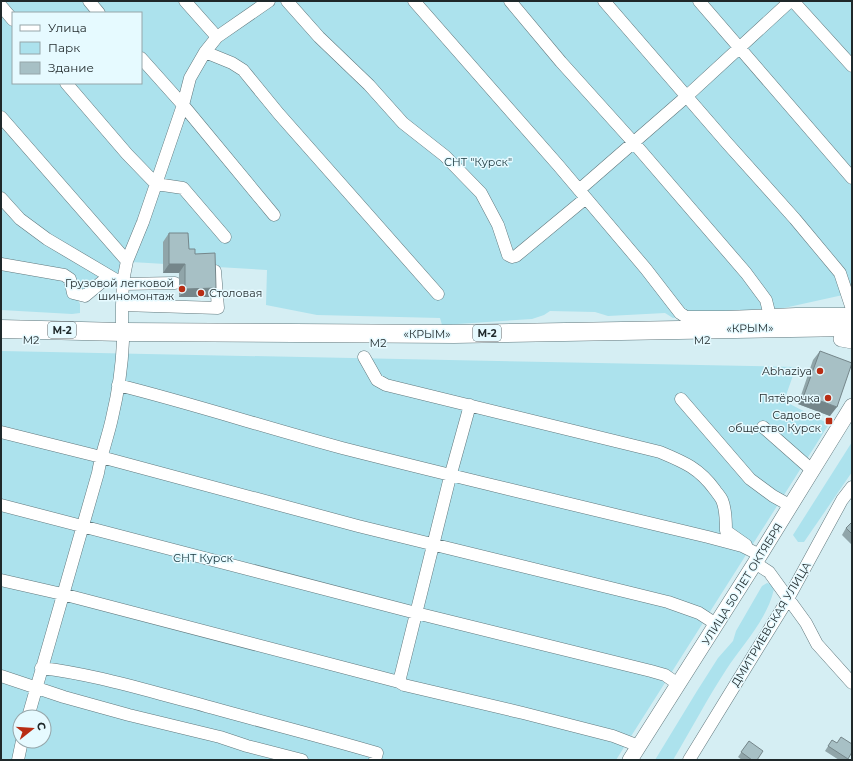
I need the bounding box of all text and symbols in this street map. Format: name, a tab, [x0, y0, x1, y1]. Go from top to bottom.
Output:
legend	[12, 12, 142, 84]
text: Улица	[48, 20, 87, 35]
text: Парк	[48, 40, 80, 55]
text: Здание	[48, 60, 94, 75]
park label: СНТ "Курск"	[444, 155, 512, 169]
place label: Грузовой легковой шиномонтаж	[65, 276, 174, 303]
marker: Грузовой легковой шиномонтаж	[177, 284, 187, 294]
place label: Столовая	[209, 286, 262, 300]
marker: Столовая	[196, 288, 206, 298]
street label: «КРЫМ»	[726, 321, 774, 335]
road number: М-2	[48, 322, 76, 338]
road number: М-2	[473, 325, 501, 341]
street label: «КРЫМ»	[403, 327, 451, 341]
street label: М2	[22, 333, 40, 347]
street label: М2	[693, 333, 711, 347]
street label: М2	[370, 336, 386, 350]
place label: Abhaziya	[762, 364, 812, 378]
marker: Abhaziya	[815, 366, 825, 376]
place label: Пятёрочка	[759, 391, 820, 405]
marker: Пятёрочка	[823, 393, 833, 403]
place label: Садовое общество Курск	[728, 408, 822, 435]
marker: Садовое общество Курск	[824, 416, 834, 426]
street label: УЛИЦА 50 ЛЕТ ОКТЯБРЯ	[699, 520, 785, 648]
park label: СНТ Курск	[173, 551, 234, 565]
street label: ДМИТРИЕВСКАЯ УЛИЦА	[728, 558, 814, 689]
north arrow	[12, 709, 52, 749]
text: С	[34, 720, 49, 732]

